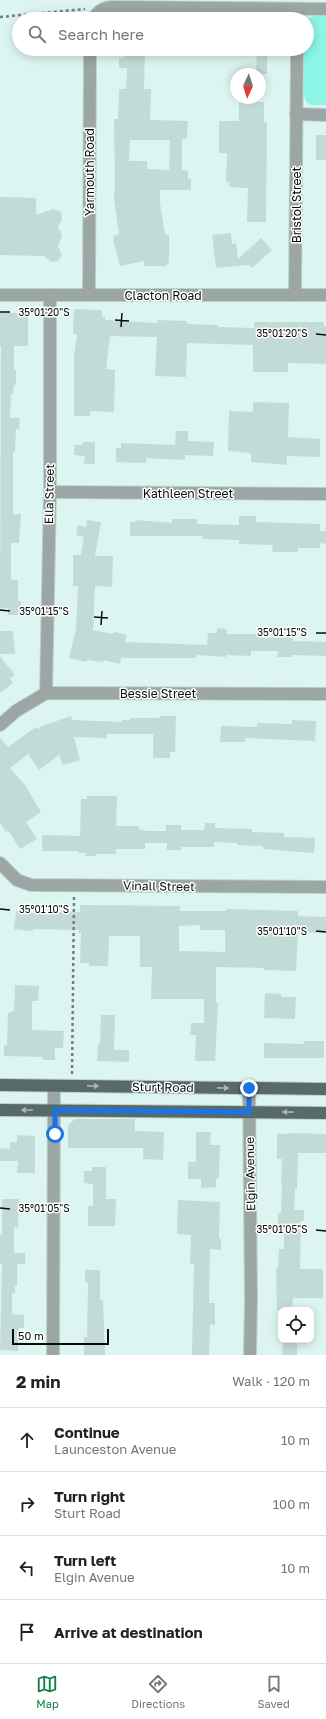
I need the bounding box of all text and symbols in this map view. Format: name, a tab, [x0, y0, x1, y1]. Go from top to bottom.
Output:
search box	[12, 12, 314, 56]
icon: search	[26, 23, 48, 45]
text: Search here	[58, 25, 144, 43]
north arrow	[230, 68, 266, 104]
street label: Yarmouth Road	[82, 128, 97, 216]
street label: Bristol Street	[289, 166, 304, 243]
street label: Clacton Road	[124, 288, 202, 303]
text: 35°01'20"S	[18, 306, 70, 318]
text: 35°01'20"S	[256, 327, 308, 339]
street label: Ella Street	[41, 464, 57, 524]
street label: Kathleen Street	[143, 486, 233, 501]
text: 35°01'15"S	[19, 605, 69, 617]
text: 35°01'15"S	[257, 626, 307, 638]
street label: Bessie Street	[120, 686, 196, 701]
street label: Vinall Street	[123, 878, 195, 894]
text: 35°01'10"S	[19, 903, 69, 915]
text: 35°01'10"S	[257, 925, 307, 937]
street label: Sturt Road	[132, 1079, 194, 1095]
route end	[240, 1079, 258, 1097]
one-way arrow	[87, 1083, 100, 1089]
one-way arrow	[217, 1085, 230, 1091]
one-way arrow	[20, 1107, 33, 1113]
one-way arrow	[281, 1109, 294, 1115]
route start	[46, 1125, 64, 1143]
street label: Elgin Avenue	[242, 1137, 258, 1211]
text: 35°01'05"S	[18, 1202, 70, 1214]
text: 35°01'05"S	[256, 1223, 308, 1235]
map controls	[278, 1307, 314, 1343]
button: locate	[278, 1307, 314, 1343]
scale bar	[12, 1327, 109, 1346]
text: 50 m	[18, 1329, 44, 1342]
text: 2 min	[16, 1371, 60, 1392]
text: Walk · 120 m	[232, 1373, 310, 1389]
text: Continue	[54, 1423, 120, 1441]
icon: ahead	[16, 1429, 38, 1451]
text: 10 m	[281, 1432, 310, 1448]
text: Launceston Avenue	[54, 1441, 176, 1457]
text: Turn right	[54, 1487, 125, 1505]
icon: right	[16, 1493, 38, 1515]
text: 100 m	[273, 1496, 310, 1512]
text: Sturt Road	[54, 1505, 121, 1521]
text: Turn left	[54, 1551, 116, 1569]
icon: left	[16, 1557, 38, 1579]
text: 10 m	[281, 1560, 310, 1576]
text: Elgin Avenue	[54, 1569, 135, 1585]
icon: arrive	[16, 1621, 38, 1643]
text: Arrive at destination	[54, 1623, 203, 1641]
tab: Map	[36, 1673, 59, 1710]
tab: Directions	[131, 1673, 185, 1710]
tab: Saved	[258, 1673, 290, 1710]

